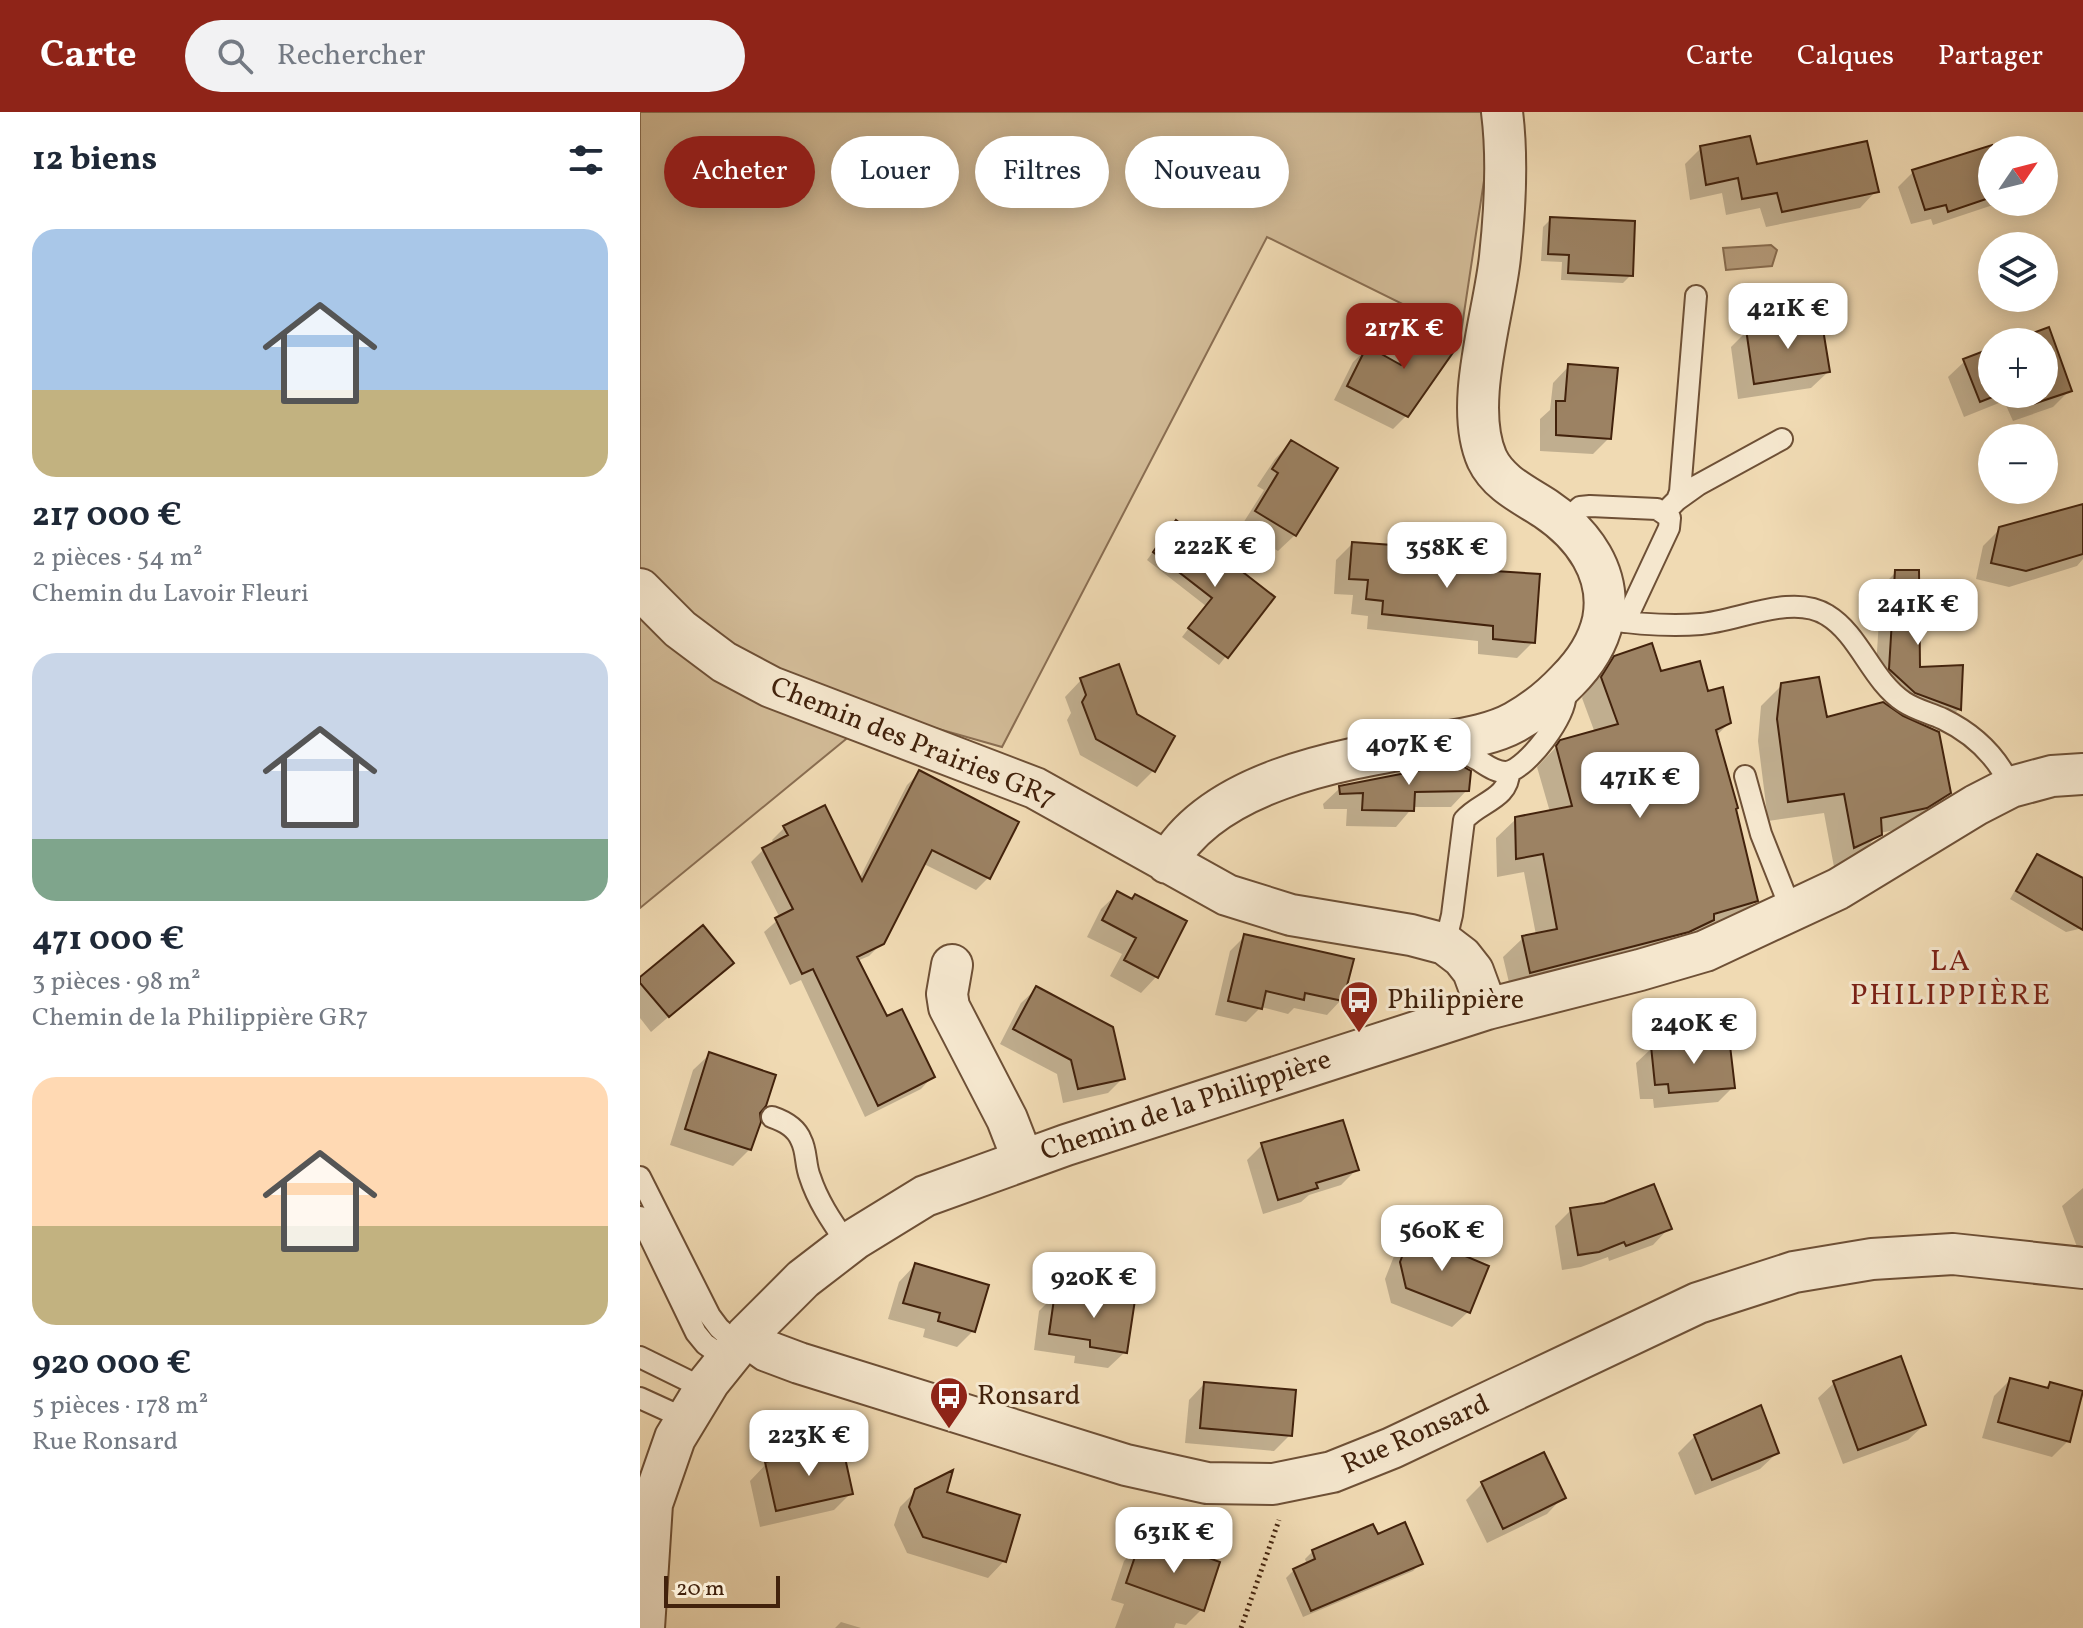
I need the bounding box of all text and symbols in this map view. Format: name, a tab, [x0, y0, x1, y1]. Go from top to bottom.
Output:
search box	[185, 20, 745, 92]
text: Carte	[40, 30, 137, 83]
icon: search	[213, 34, 257, 78]
text: Rechercher	[277, 35, 426, 77]
text: Carte	[1686, 37, 1753, 76]
text: Calques	[1797, 37, 1894, 76]
text: Partager	[1938, 37, 2043, 76]
chip: Acheter	[664, 136, 815, 208]
chip: Louer	[831, 136, 959, 208]
chip: Filtres	[975, 136, 1109, 208]
chip: Nouveau	[1125, 136, 1289, 208]
north arrow	[1978, 136, 2058, 216]
map controls	[1978, 136, 2058, 504]
text: 12 biens	[32, 137, 157, 184]
icon: filters	[564, 138, 608, 182]
button: layers	[1978, 232, 2058, 312]
icon: home	[248, 281, 392, 425]
pin: 421K €	[1723, 283, 1853, 351]
text: 421K €	[1747, 291, 1829, 327]
pin: 217K €	[1339, 303, 1469, 371]
text: 217K €	[1364, 311, 1444, 347]
button: +	[1978, 328, 2058, 408]
button: −	[1978, 424, 2058, 504]
text: 217 000 €	[32, 493, 182, 540]
pin: 222K €	[1150, 521, 1280, 589]
pin: 358K €	[1382, 522, 1512, 590]
text: 222K €	[1173, 529, 1257, 565]
text: 358K €	[1405, 530, 1489, 566]
text: 2 pièces · 54 m²	[32, 540, 203, 576]
text: Chemin du Lavoir Fleuri	[32, 576, 309, 612]
pin: 241K €	[1853, 579, 1983, 647]
text: 241K €	[1877, 587, 1959, 623]
street label: Chemin des Prairies GR7	[764, 668, 1062, 818]
icon: home	[248, 705, 392, 849]
pin: 407K €	[1344, 719, 1474, 787]
text: 407K €	[1366, 727, 1452, 763]
pin: 471K €	[1575, 752, 1705, 820]
text: 471K €	[1599, 760, 1681, 796]
text: 471 000 €	[32, 917, 184, 964]
district label: LA PHILIPPIÈRE	[1850, 941, 2052, 1017]
text: 3 pièces · 98 m²	[32, 964, 201, 1000]
bus stop icon: Philippière	[1338, 979, 1380, 1034]
place label: Philippière	[1387, 981, 1524, 1020]
pin: 240K €	[1629, 998, 1759, 1066]
text: Chemin de la Philippière GR7	[32, 1000, 368, 1036]
text: 240K €	[1650, 1006, 1738, 1042]
street label: Chemin de la Philippière	[1036, 1041, 1336, 1171]
icon: home	[248, 1129, 392, 1273]
pin: 560K €	[1377, 1205, 1507, 1273]
text: 560K €	[1399, 1213, 1485, 1249]
pin: 920K €	[1029, 1252, 1159, 1320]
text: 920K €	[1051, 1260, 1137, 1296]
text: 920 000 €	[32, 1341, 191, 1388]
bus stop icon: Ronsard	[928, 1375, 970, 1430]
place label: Ronsard	[977, 1377, 1081, 1416]
street label: Rue Ronsard	[1336, 1385, 1496, 1485]
text: 5 pièces · 178 m²	[32, 1388, 208, 1424]
pin: 223K €	[744, 1410, 874, 1478]
text: 223K €	[767, 1418, 851, 1454]
text: Rue Ronsard	[32, 1424, 178, 1460]
pin: 631K €	[1109, 1507, 1239, 1575]
text: 631K €	[1133, 1515, 1215, 1551]
scale bar	[664, 1572, 780, 1608]
text: 20 m	[676, 1574, 725, 1605]

